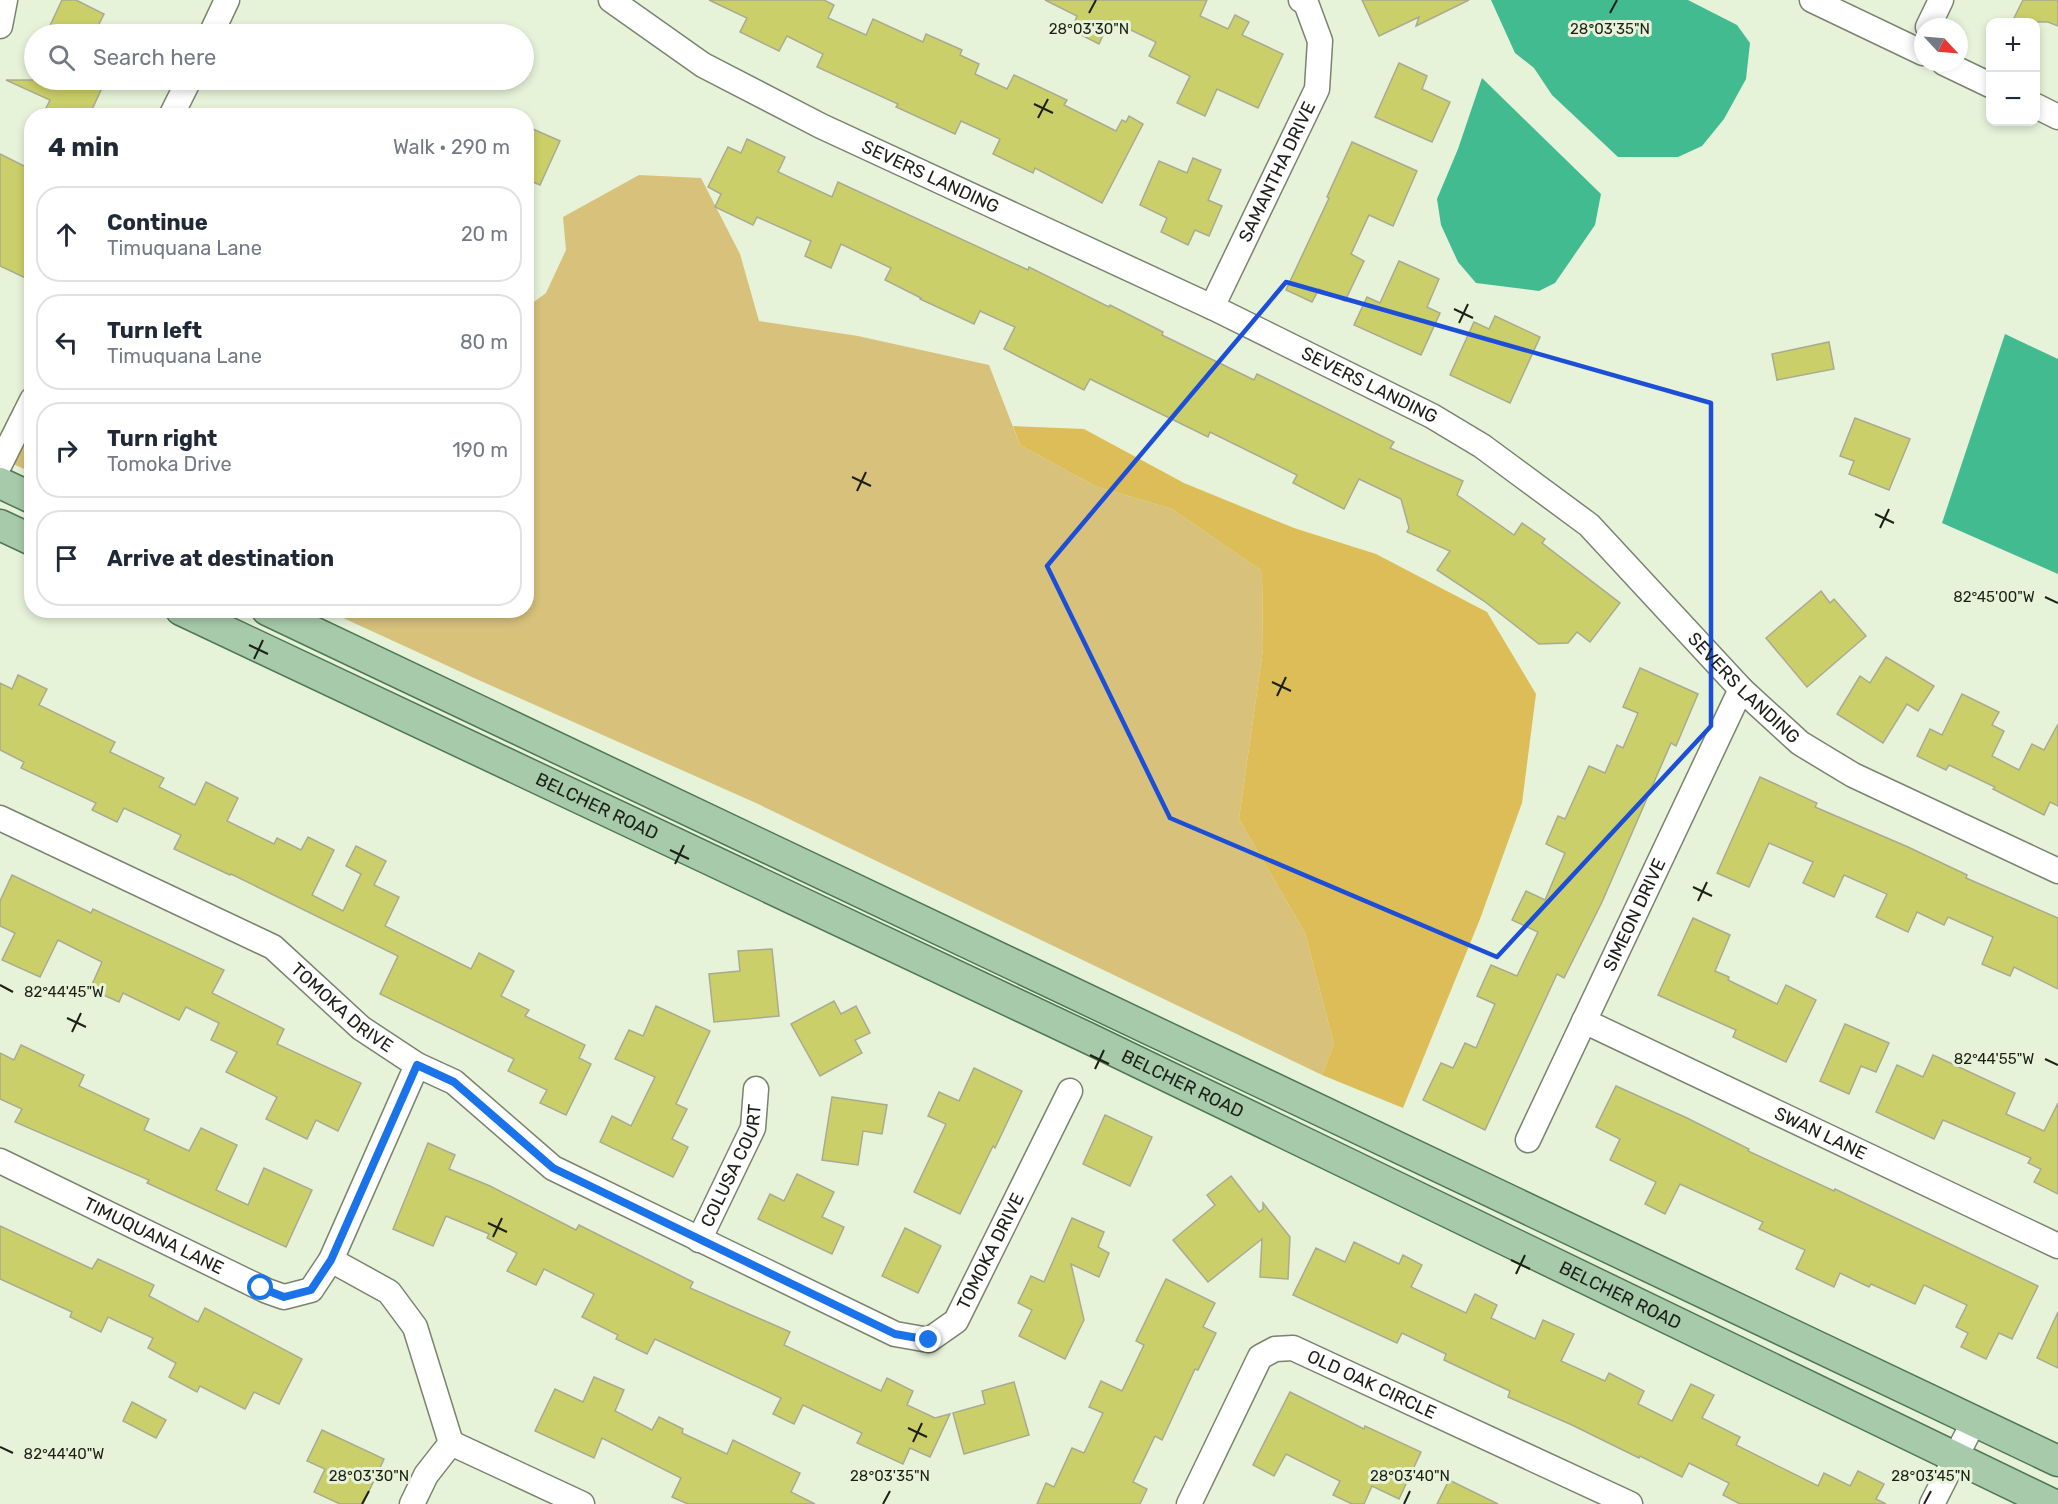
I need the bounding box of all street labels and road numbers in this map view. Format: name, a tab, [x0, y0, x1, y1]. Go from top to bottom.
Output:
street label: SAMANTHA DRIVE	[1234, 98, 1320, 246]
street label: SEVERS LANDING	[858, 135, 1003, 218]
street label: SEVERS LANDING	[1298, 342, 1441, 428]
street label: SEVERS LANDING	[1683, 628, 1804, 748]
street label: BELCHER ROAD	[532, 768, 662, 845]
street label: SIMEON DRIVE	[1598, 855, 1670, 975]
street label: TOMOKA DRIVE	[286, 958, 397, 1057]
street label: BELCHER ROAD	[1118, 1045, 1247, 1123]
street label: SWAN LANE	[1771, 1102, 1870, 1165]
street label: COLUSA COURT	[696, 1103, 766, 1231]
street label: TOMOKA DRIVE	[952, 1189, 1029, 1313]
street label: TIMUQUANA LANE	[80, 1192, 227, 1279]
street label: BELCHER ROAD	[1555, 1256, 1685, 1334]
street label: OLD OAK CIRCLE	[1304, 1345, 1440, 1424]

